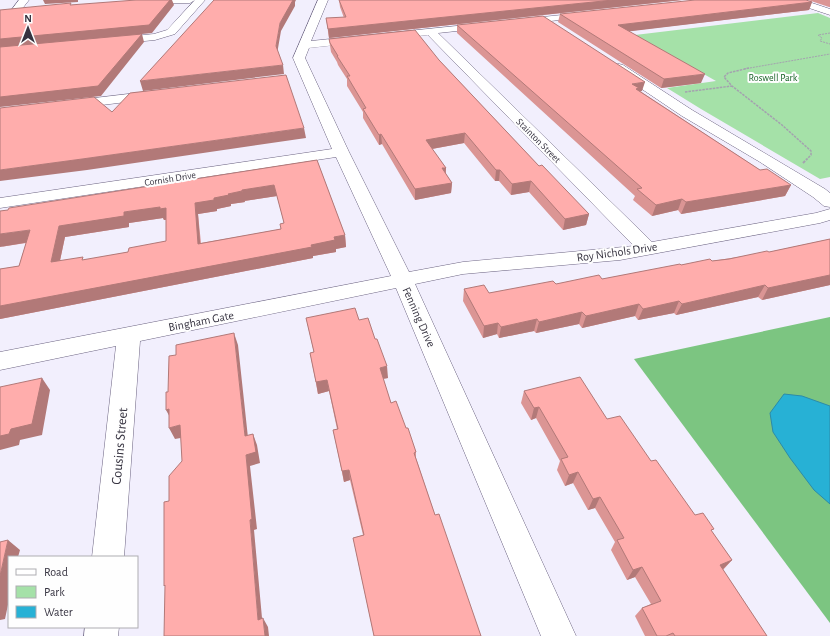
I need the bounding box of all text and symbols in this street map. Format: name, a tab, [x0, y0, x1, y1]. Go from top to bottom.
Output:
north arrow	[8, 8, 48, 48]
text: N	[24, 13, 32, 24]
park label: Roswell Park	[749, 73, 798, 83]
street label: Stainton Street	[514, 117, 563, 165]
street label: Cornish Drive	[144, 170, 197, 188]
street label: Roy Nichols Drive	[576, 240, 658, 265]
street label: Fenning Drive	[400, 285, 438, 349]
street label: Bingham Gate	[167, 309, 235, 333]
street label: Cousins Street	[110, 406, 130, 485]
legend	[8, 556, 138, 628]
text: Road	[44, 566, 68, 578]
text: Park	[44, 586, 65, 598]
text: Water	[44, 606, 73, 618]

